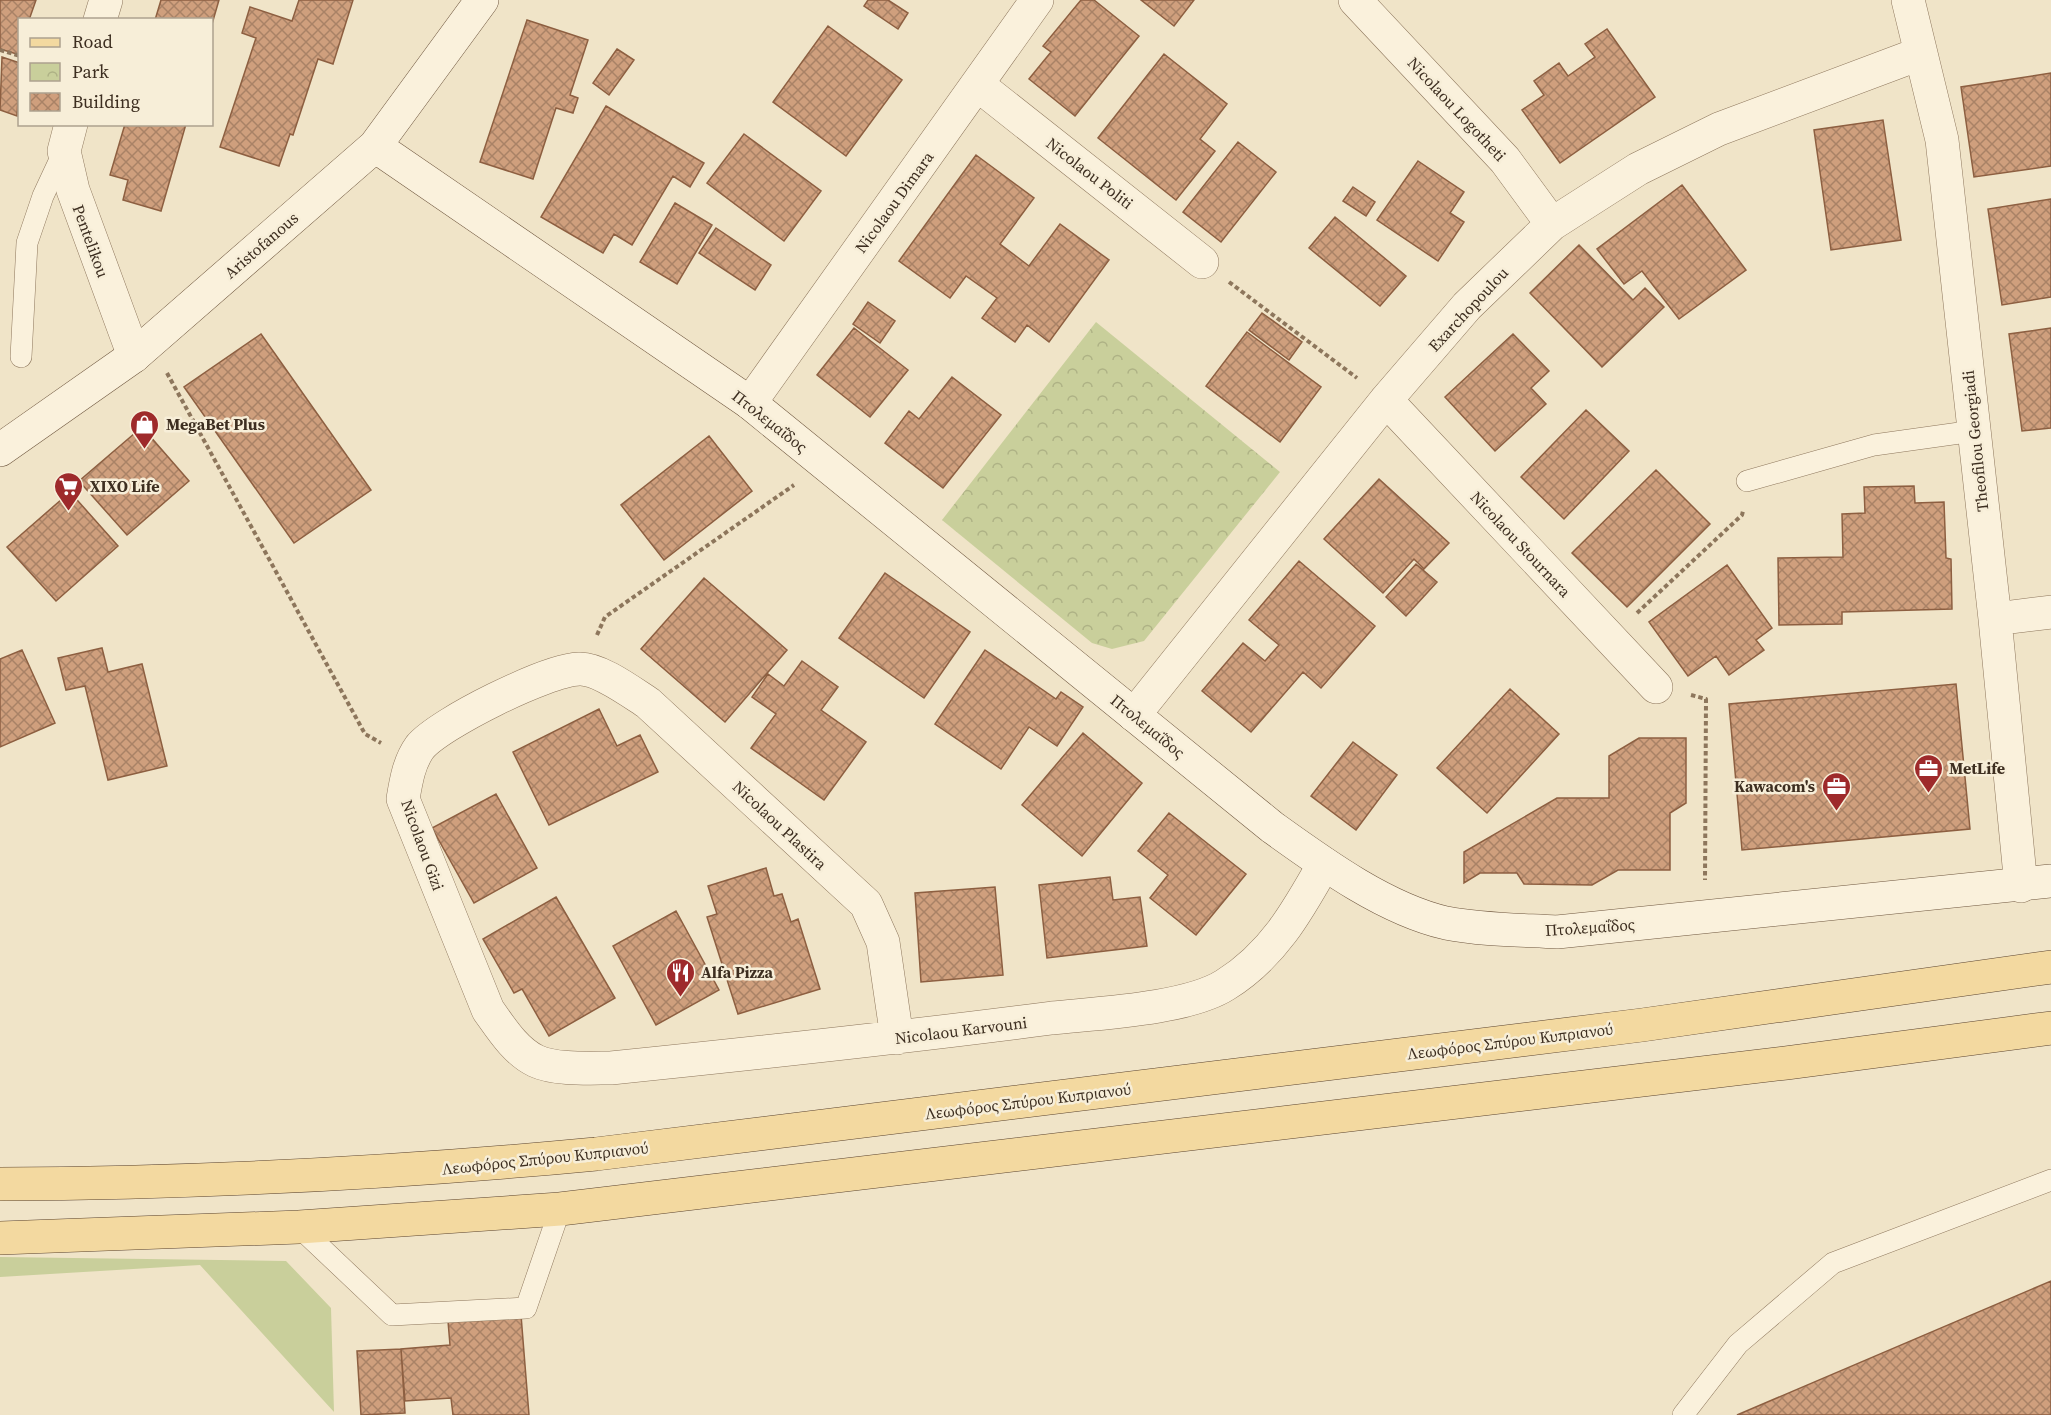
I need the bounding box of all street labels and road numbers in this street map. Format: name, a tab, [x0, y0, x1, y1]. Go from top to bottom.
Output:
street label: Nicolaou Logotheti	[1403, 52, 1511, 166]
street label: Nicolaou Politi	[1042, 132, 1138, 214]
street label: Nicolaou Dimara	[850, 146, 939, 257]
street label: Pentelikou	[68, 202, 114, 280]
street label: Aristofanous	[219, 207, 303, 283]
street label: Exarchopoulou	[1423, 262, 1513, 356]
street label: Theofilou Georgiadi	[1957, 369, 1993, 513]
street label: Πτολεμαΐδος	[728, 385, 812, 457]
street label: Nicolaou Stournara	[1466, 486, 1577, 603]
street label: Πτολεμαΐδος	[1106, 689, 1190, 763]
street label: Nicolaou Plastira	[728, 776, 832, 875]
street label: Nicolaou Gizi	[396, 797, 450, 894]
street label: Πτολεμαΐδος	[1544, 913, 1636, 941]
street label: Nicolaou Karvouni	[894, 1011, 1029, 1049]
street label: Λεωφόρος Σπύρου Κυπριανού	[1406, 1017, 1614, 1065]
street label: Λεωφόρος Σπύρου Κυπριανού	[924, 1077, 1132, 1125]
street label: Λεωφόρος Σπύρου Κυπριανού	[441, 1136, 649, 1180]

